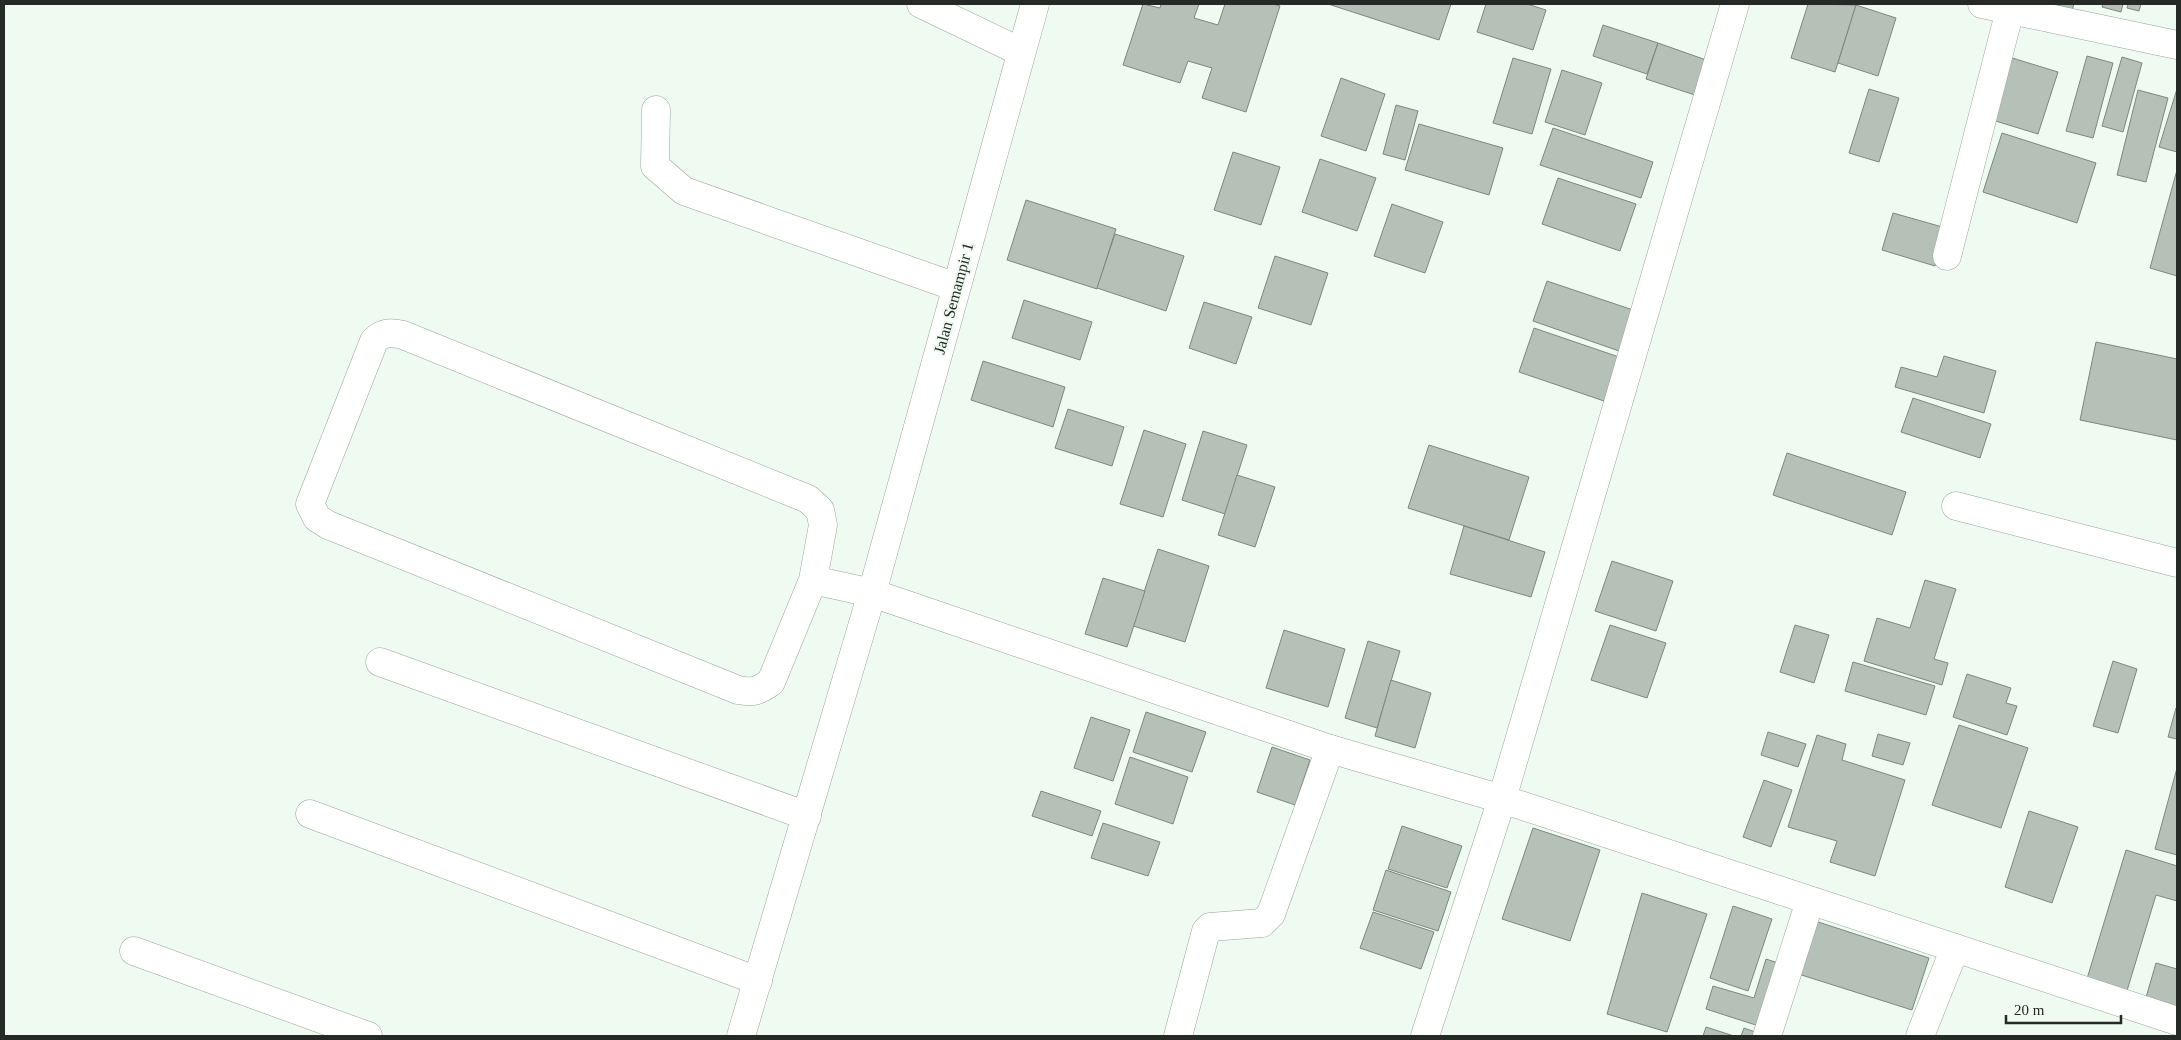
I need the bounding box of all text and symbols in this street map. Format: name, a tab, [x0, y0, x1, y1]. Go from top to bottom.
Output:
street label: Jalan Semampir 1	[930, 241, 977, 356]
scale bar	[2006, 992, 2121, 1024]
text: 20 m	[2014, 1002, 2045, 1018]

